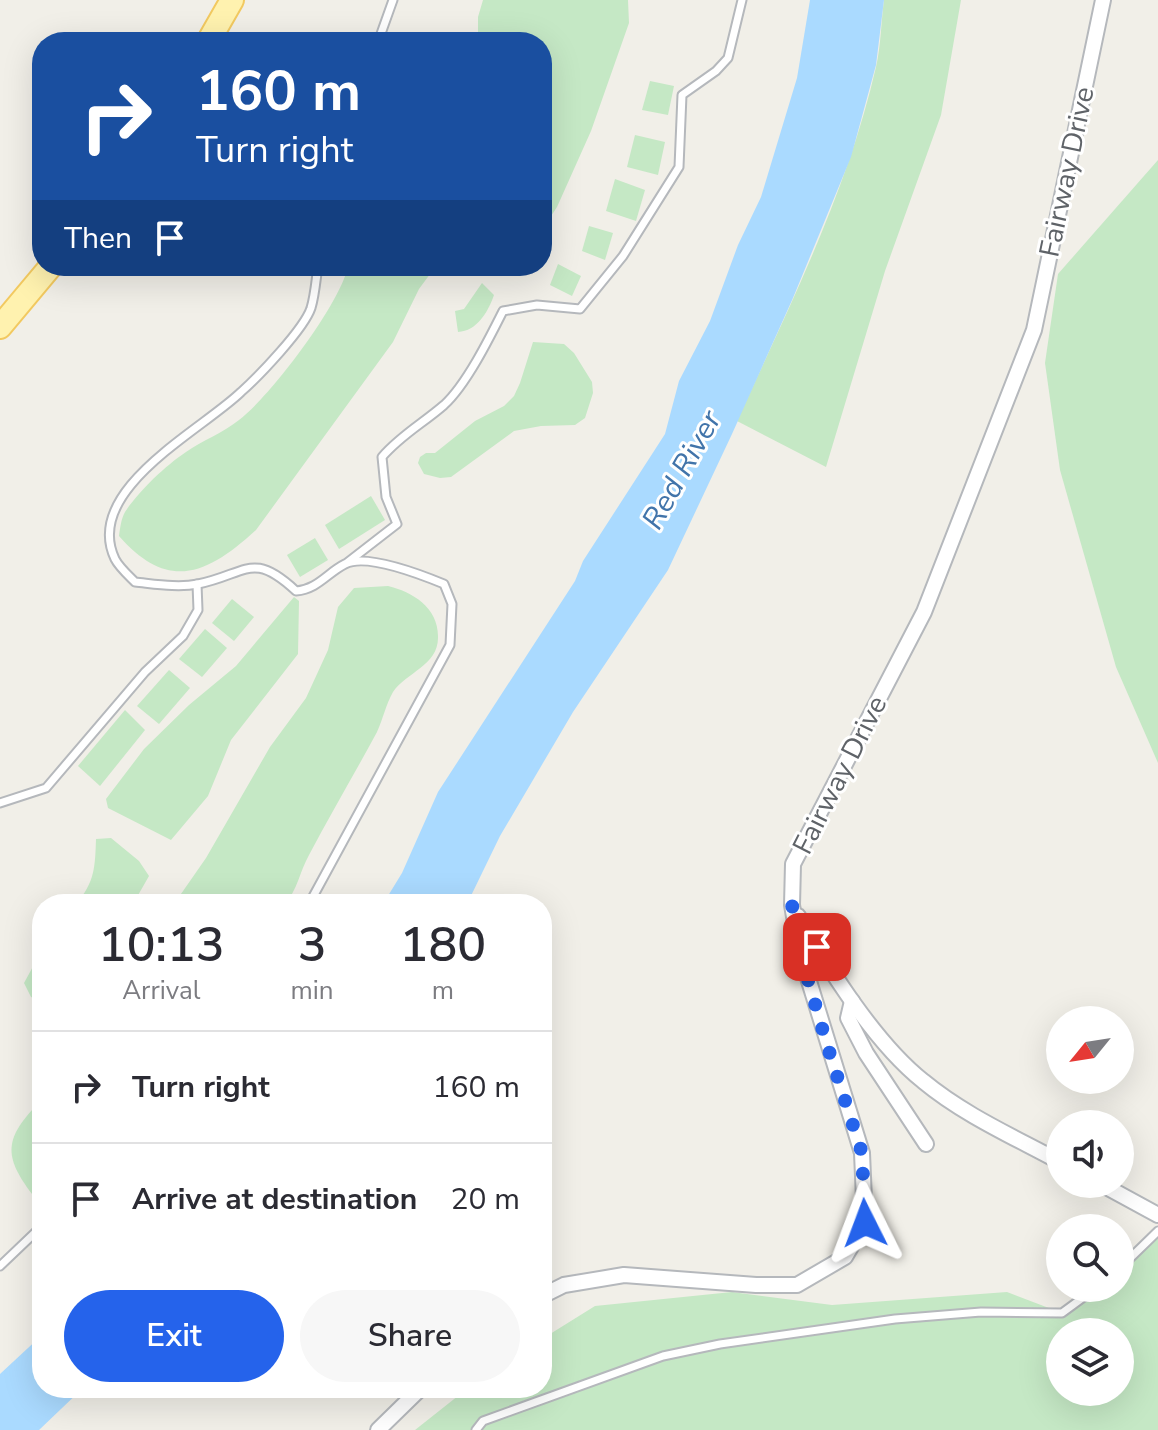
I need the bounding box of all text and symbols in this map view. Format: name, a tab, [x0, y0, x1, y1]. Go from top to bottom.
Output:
text: 160 m	[196, 53, 361, 130]
icon: right	[64, 64, 168, 168]
street label: Fairway Drive	[1030, 83, 1104, 261]
text: Turn right	[196, 126, 353, 175]
icon: arrive	[148, 216, 192, 260]
text: Then	[64, 218, 132, 259]
water label: Red River	[633, 402, 732, 537]
street label: Fairway Drive	[784, 689, 896, 861]
text: 10:13	[98, 912, 225, 978]
text: 3	[298, 912, 326, 978]
text: 180	[400, 912, 486, 978]
pin	[783, 913, 851, 981]
icon: arrive	[795, 925, 839, 969]
text: Arrival	[122, 973, 200, 1008]
text: min	[291, 973, 334, 1008]
text: m	[432, 973, 454, 1008]
north arrow	[1046, 1006, 1134, 1094]
map controls	[1046, 1006, 1134, 1406]
icon: right	[64, 1065, 108, 1109]
text: Turn right	[132, 1067, 270, 1108]
text: 160 m	[433, 1067, 520, 1108]
button: sound	[1046, 1110, 1134, 1198]
icon: arrive	[64, 1177, 108, 1221]
text: Arrive at destination	[132, 1179, 417, 1220]
text: 20 m	[451, 1179, 520, 1220]
position arrow	[823, 1181, 907, 1265]
button: search	[1046, 1214, 1134, 1302]
button: Exit	[64, 1290, 284, 1382]
button: Share	[300, 1290, 520, 1382]
button: layers	[1046, 1318, 1134, 1406]

